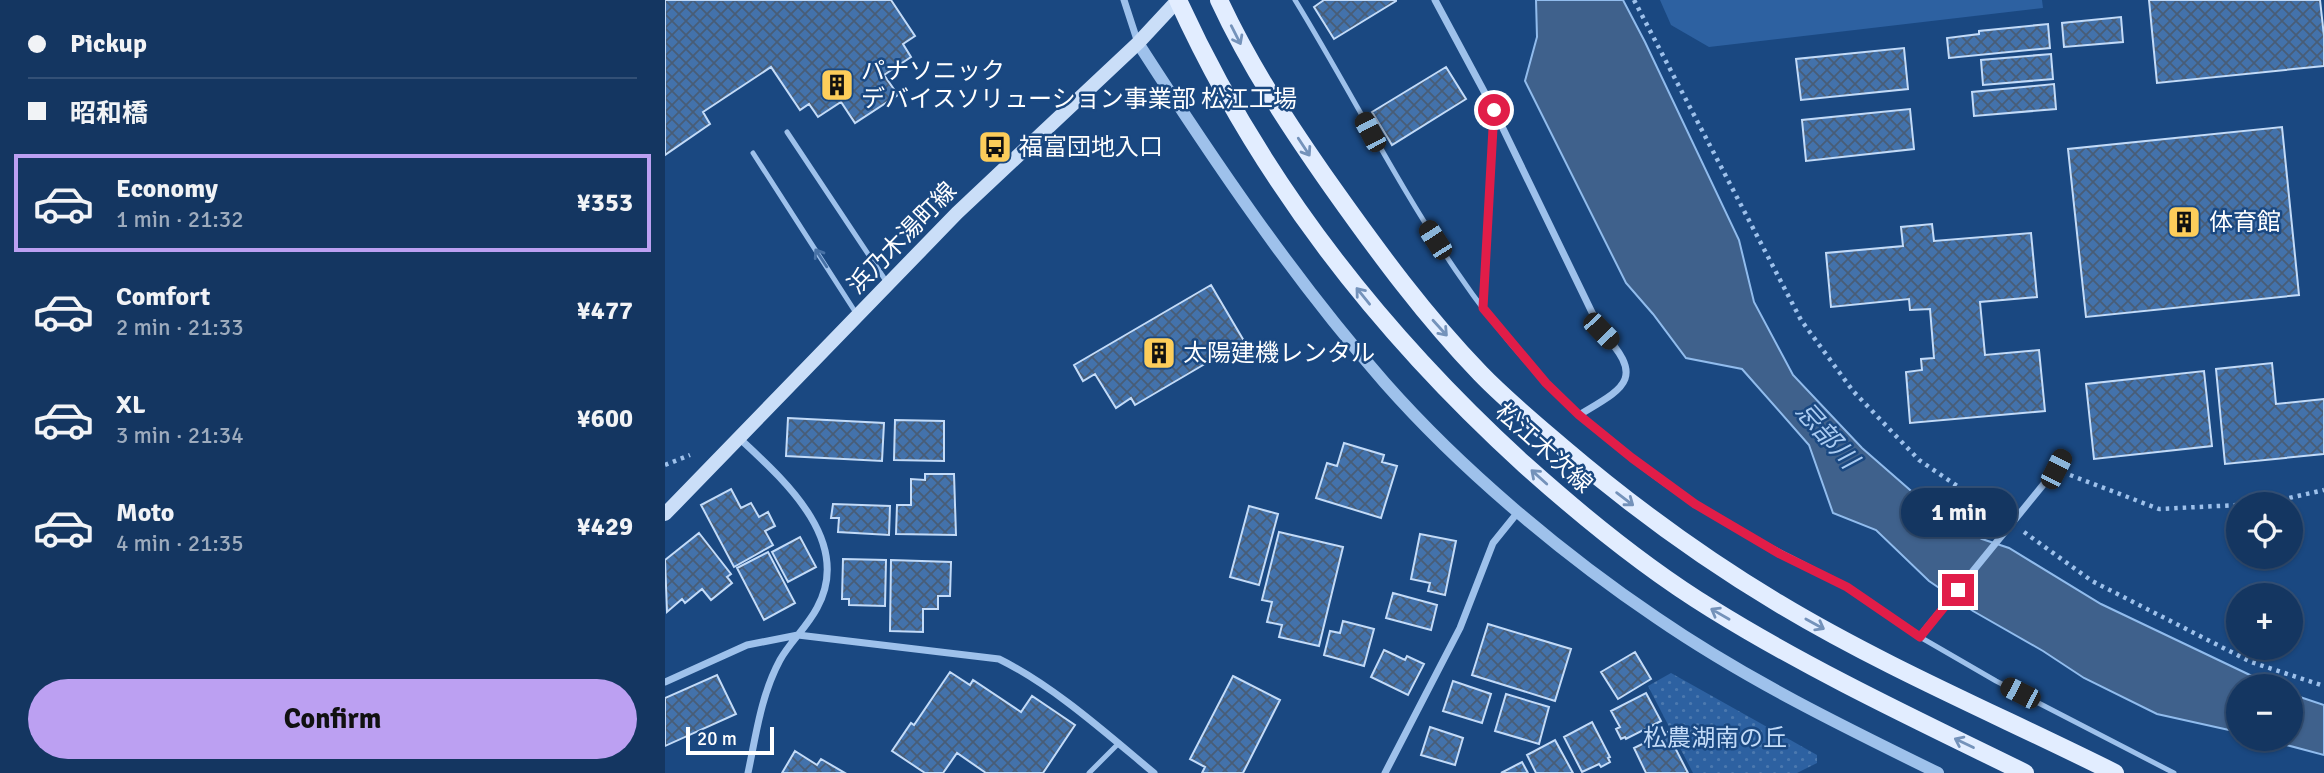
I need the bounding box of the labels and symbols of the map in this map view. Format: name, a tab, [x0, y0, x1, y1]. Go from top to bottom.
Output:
one-way arrow	[1230, 24, 1244, 44]
place label: パナソニック デバイスソリューション事業部 松江工場	[861, 56, 1297, 114]
building icon: パナソニック デバイスソリューション事業部 松江工場	[818, 66, 856, 104]
route start	[1478, 94, 1510, 126]
car	[1351, 109, 1390, 155]
bus stop icon: 福富団地入口	[976, 128, 1014, 166]
place label: 福富団地入口	[1019, 132, 1163, 162]
one-way arrow	[1297, 136, 1311, 156]
street label: 浜乃木湯町線	[841, 176, 963, 300]
building icon: 体育館	[2165, 203, 2203, 241]
place label: 体育館	[2209, 207, 2281, 237]
car	[1415, 217, 1456, 263]
one-way arrow	[813, 249, 827, 269]
one-way arrow	[1356, 288, 1371, 306]
car	[1579, 309, 1624, 353]
one-way arrow	[1432, 319, 1448, 337]
building icon: 太陽建機レンタル	[1140, 334, 1178, 372]
place label: 太陽建機レンタル	[1183, 338, 1375, 368]
water label: 忌部川	[1788, 396, 1866, 478]
street label: 松江木次線	[1489, 397, 1599, 499]
car	[2038, 446, 2075, 492]
one-way arrow	[1530, 469, 1548, 485]
callout: 1 min	[1900, 489, 2016, 538]
one-way arrow	[1615, 492, 1634, 506]
route end	[1942, 574, 1974, 606]
one-way arrow	[1710, 607, 1730, 621]
one-way arrow	[1804, 618, 1825, 631]
car	[1997, 674, 2044, 712]
park label: 松農湖南の丘	[1643, 723, 1787, 753]
scale bar	[686, 724, 773, 756]
one-way arrow	[1954, 736, 1975, 749]

